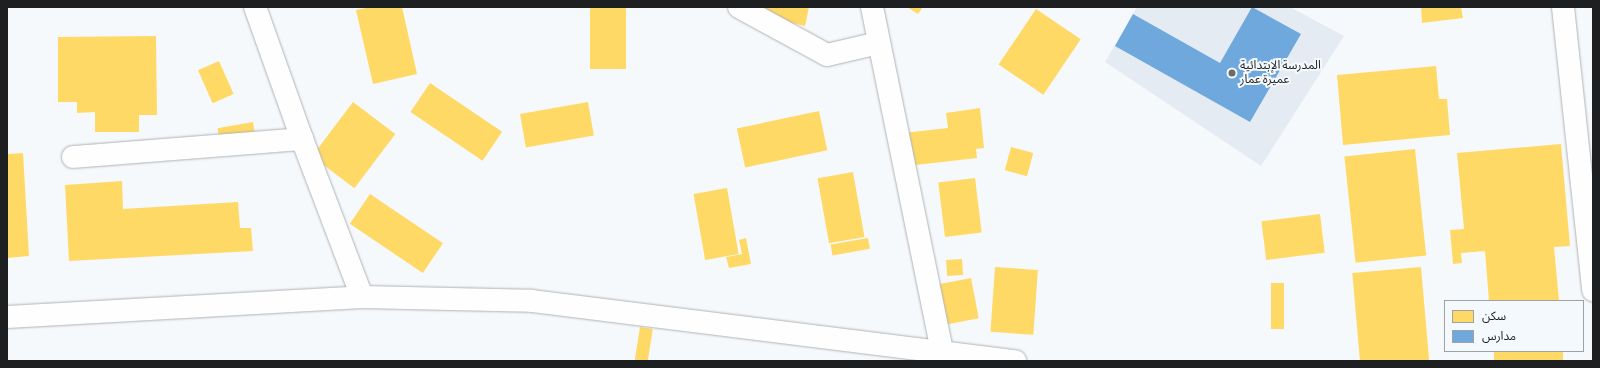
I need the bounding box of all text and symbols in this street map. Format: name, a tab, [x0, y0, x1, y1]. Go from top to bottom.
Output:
place label: المدرسة الإبتدائية عميرة عمار	[1240, 59, 1321, 87]
marker: المدرسة الإبتدائية عميرة عمار	[1227, 68, 1237, 78]
legend	[1444, 300, 1584, 352]
text: سكن	[1482, 309, 1506, 324]
text: مدارس	[1482, 329, 1516, 344]

